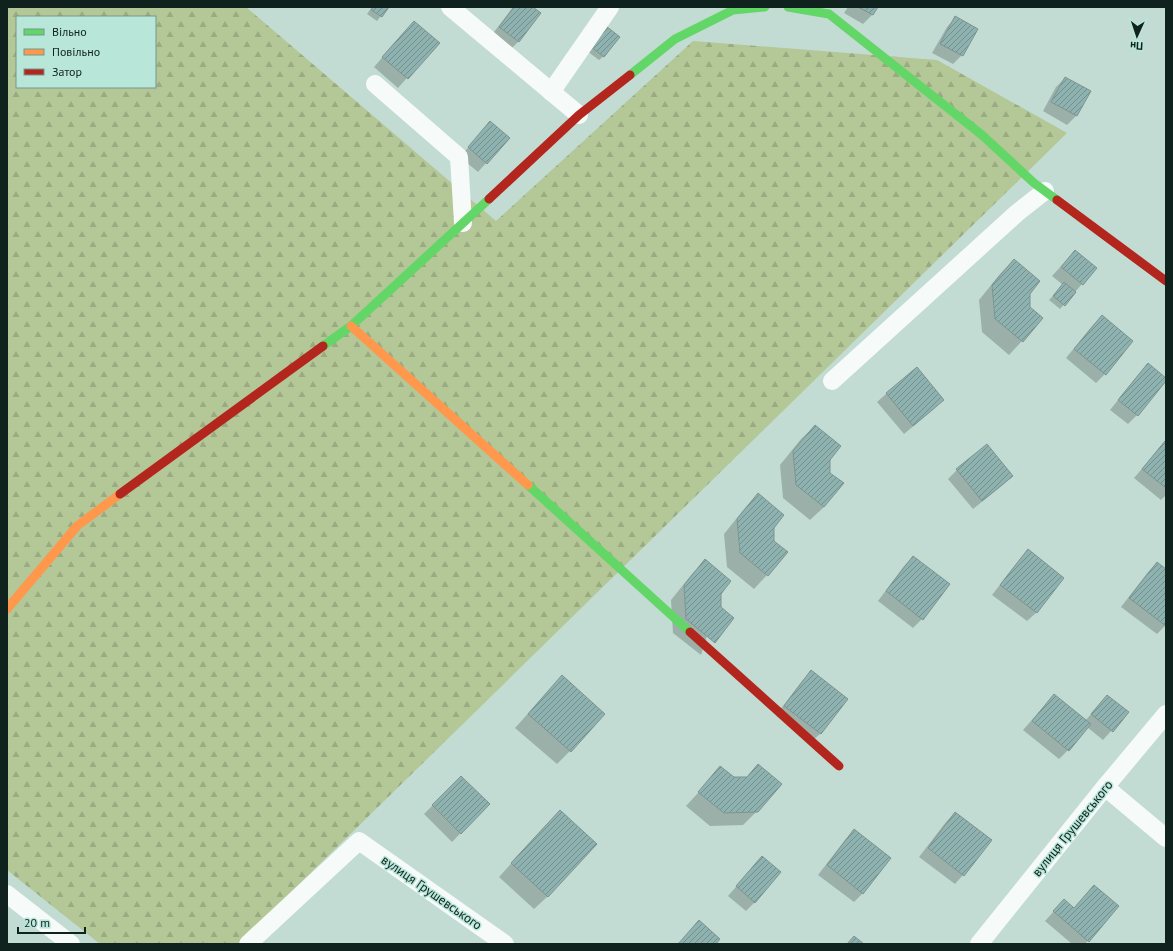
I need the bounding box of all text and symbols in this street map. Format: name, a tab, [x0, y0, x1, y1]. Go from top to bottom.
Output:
legend	[16, 16, 156, 88]
north arrow	[1117, 16, 1157, 56]
text: Вільно	[52, 24, 87, 39]
text: Пн	[1130, 39, 1143, 53]
text: Повільно	[52, 44, 100, 59]
text: Затор	[52, 64, 82, 79]
street label: вулиця Грушевського	[1028, 777, 1117, 880]
street label: вулиця Грушевського	[378, 851, 485, 934]
scale bar	[18, 909, 85, 935]
text: 20 m	[24, 915, 50, 930]

